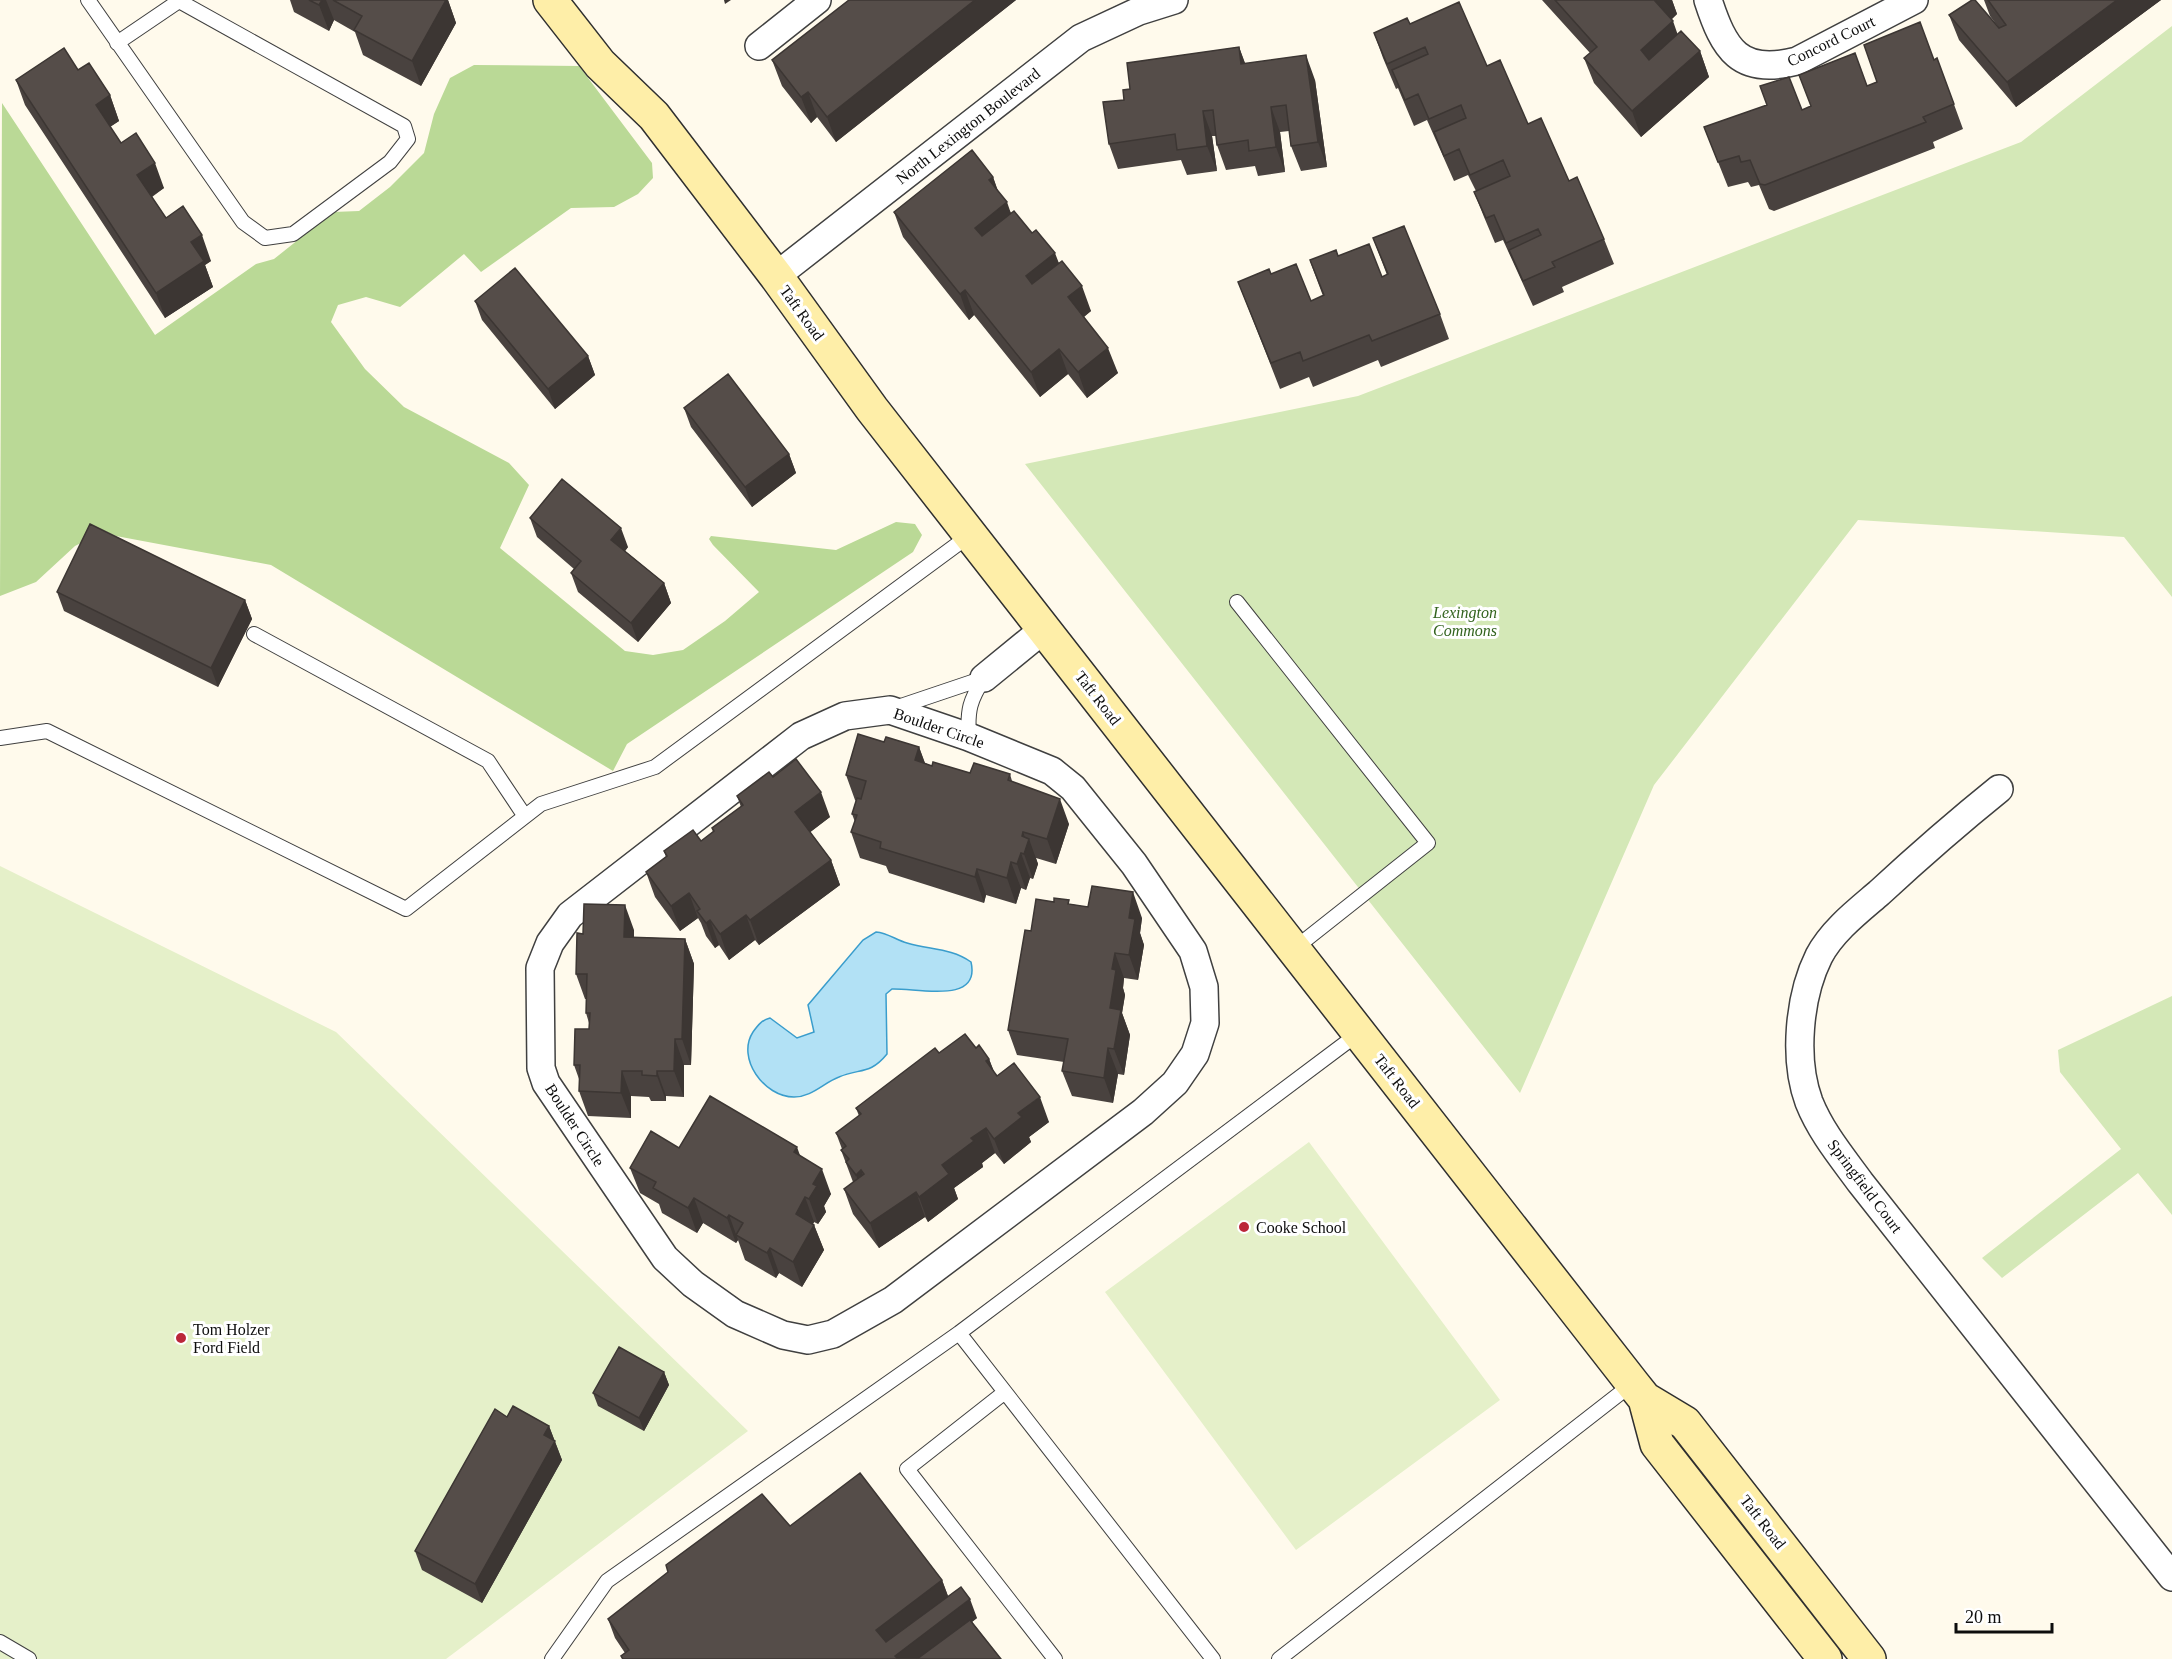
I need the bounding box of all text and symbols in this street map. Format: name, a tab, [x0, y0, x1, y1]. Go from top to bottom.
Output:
street label: Concord Court	[1784, 12, 1878, 70]
street label: North Lexington Boulevard	[893, 65, 1044, 188]
street label: Taft Road	[777, 282, 827, 344]
park label: Lexington Commons	[1432, 604, 1497, 639]
street label: Taft Road	[1072, 668, 1124, 728]
street label: Boulder Circle	[891, 705, 987, 751]
street label: Taft Road	[1371, 1051, 1423, 1111]
street label: Boulder Circle	[542, 1081, 608, 1169]
street label: Springfield Court	[1824, 1136, 1906, 1237]
place label: Cooke School	[1256, 1219, 1347, 1236]
marker: Cooke School	[1237, 1220, 1251, 1234]
place label: Tom Holzer Ford Field	[193, 1321, 270, 1356]
marker: Tom Holzer Ford Field	[174, 1331, 188, 1345]
street label: Taft Road	[1737, 1492, 1789, 1552]
scale bar	[1956, 1596, 2052, 1634]
text: 20 m	[1965, 1607, 2002, 1627]

